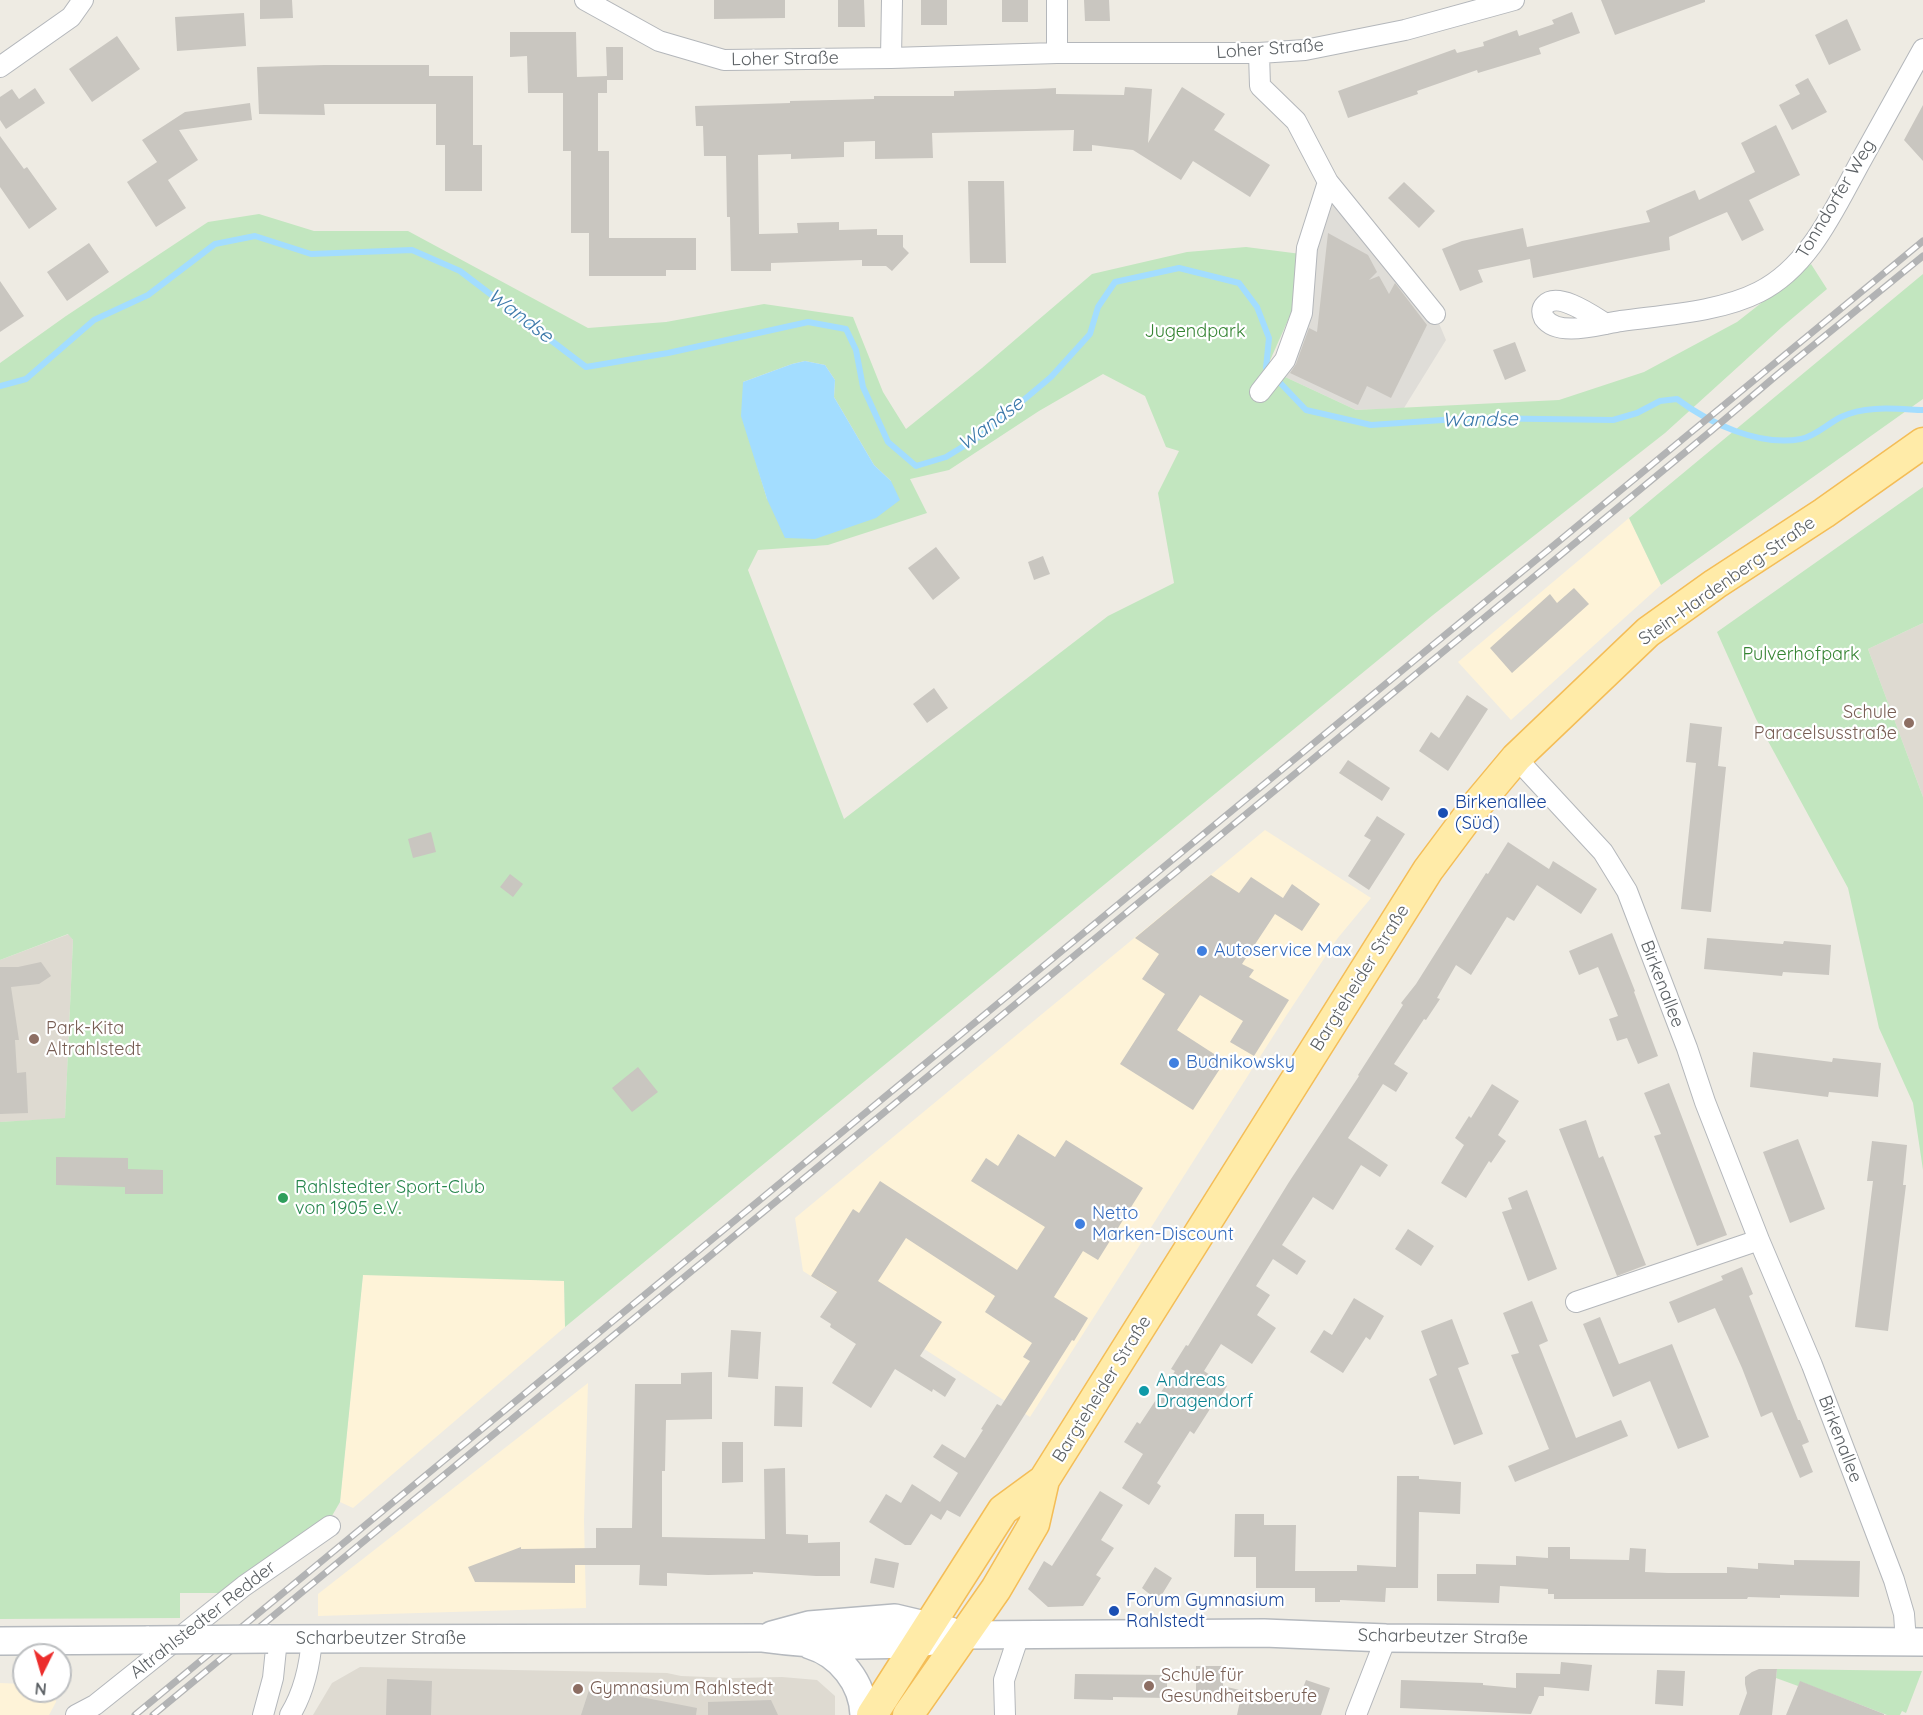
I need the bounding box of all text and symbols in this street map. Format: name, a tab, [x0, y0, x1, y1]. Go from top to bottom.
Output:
street label: Loher Straße	[1216, 34, 1324, 64]
street label: Loher Straße	[731, 47, 839, 71]
street label: Tonndorfer Weg	[1792, 135, 1880, 263]
water label: Wandse	[483, 284, 557, 348]
park label: Jugendpark	[1144, 321, 1246, 343]
water label: Wandse	[954, 392, 1028, 456]
water label: Wandse	[1442, 407, 1518, 433]
street label: Stein-Hardenberg-Straße	[1635, 512, 1819, 650]
park label: Pulverhofpark	[1742, 644, 1860, 666]
place label: Schule Paracelsusstraße	[1754, 702, 1897, 744]
marker: Schule Paracelsusstraße	[1902, 716, 1916, 730]
place label: Birkenallee (Süd)	[1455, 792, 1547, 834]
marker: Birkenallee (Süd)	[1436, 806, 1450, 820]
street label: Bargteheider Straße	[1306, 901, 1414, 1055]
street label: Birkenallee	[1635, 937, 1689, 1031]
place label: Autoservice Max	[1214, 940, 1351, 962]
marker: Autoservice Max	[1195, 944, 1209, 958]
place label: Park-Kita Altrahlstedt	[46, 1018, 141, 1060]
marker: Park-Kita Altrahlstedt	[27, 1032, 41, 1046]
place label: Budnikowsky	[1186, 1052, 1295, 1074]
marker: Budnikowsky	[1167, 1056, 1181, 1070]
place label: Rahlstedter Sport-Club von 1905 e.V.	[295, 1177, 485, 1220]
marker: Rahlstedter Sport-Club von 1905 e.V.	[276, 1191, 290, 1205]
place label: Netto Marken-Discount	[1092, 1203, 1234, 1246]
marker: Netto Marken-Discount	[1073, 1217, 1087, 1231]
street label: Bargteheider Straße	[1048, 1312, 1156, 1466]
place label: Andreas Dragendorf	[1156, 1370, 1253, 1412]
marker: Andreas Dragendorf	[1137, 1384, 1151, 1398]
street label: Birkenallee	[1813, 1392, 1867, 1486]
street label: Altrahlstedter Redder	[126, 1557, 280, 1683]
place label: Forum Gymnasium Rahlstedt	[1126, 1590, 1285, 1632]
marker: Forum Gymnasium Rahlstedt	[1107, 1604, 1121, 1618]
street label: Scharbeutzer Straße	[1358, 1625, 1528, 1649]
street label: Scharbeutzer Straße	[296, 1628, 466, 1650]
north arrow	[12, 1643, 72, 1703]
place label: Schule für Gesundheitsberufe	[1161, 1665, 1317, 1708]
text: N	[34, 1678, 47, 1699]
place label: Gymnasium Rahlstedt	[590, 1678, 773, 1700]
marker: Schule für Gesundheitsberufe	[1142, 1679, 1156, 1693]
marker: Gymnasium Rahlstedt	[571, 1682, 585, 1696]

